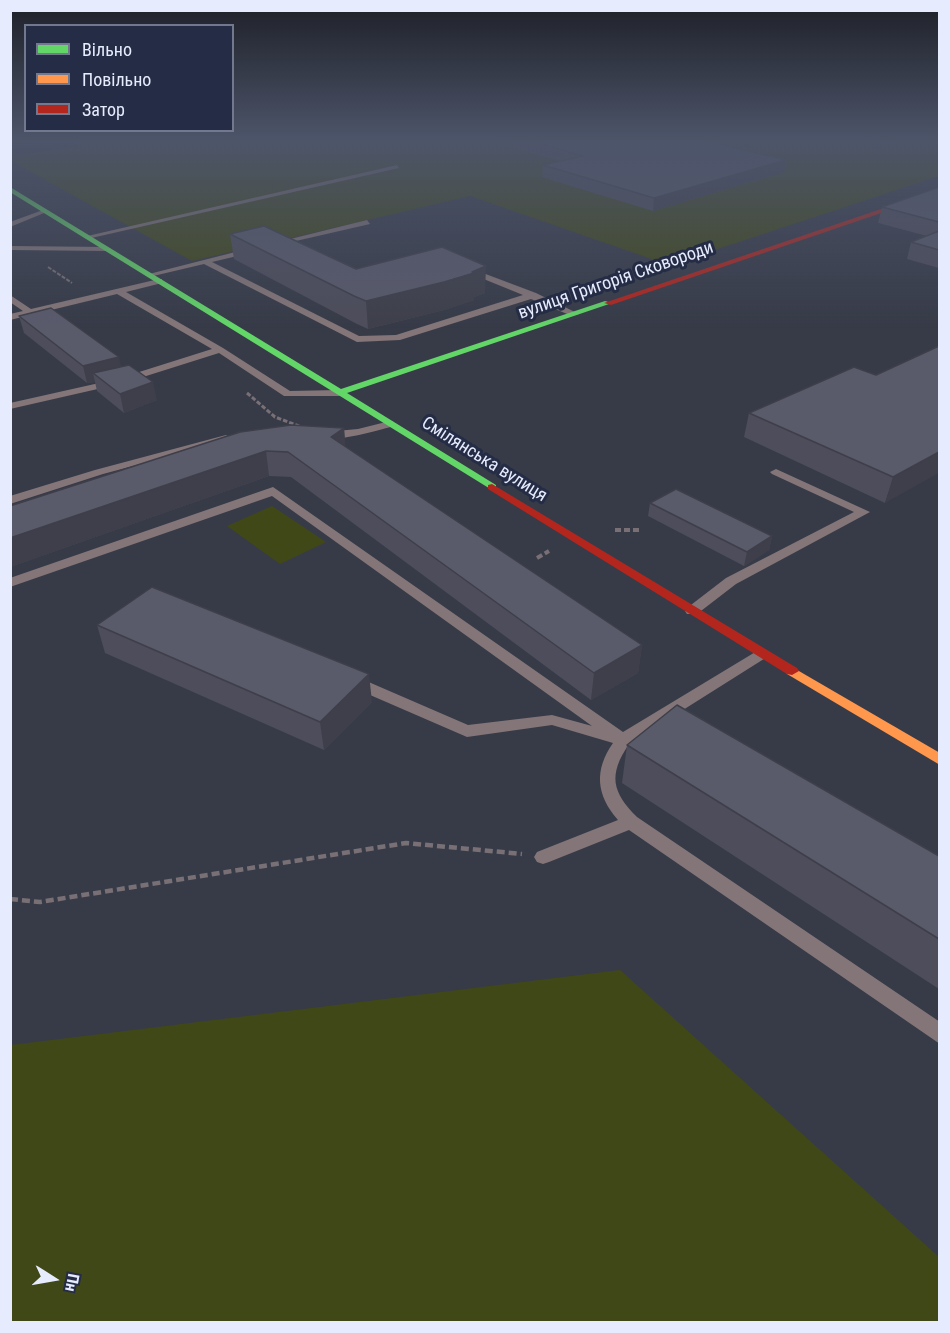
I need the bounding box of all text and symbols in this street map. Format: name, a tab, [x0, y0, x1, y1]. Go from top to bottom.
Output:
legend	[24, 24, 234, 132]
text: Вільно	[82, 39, 132, 60]
text: Повільно	[82, 69, 151, 90]
text: Затор	[82, 99, 125, 120]
street label: вулиця Григорія Сковороди	[516, 237, 716, 325]
street label: Смілянська вулиця	[417, 413, 551, 507]
north arrow	[24, 1249, 84, 1309]
text: Пн	[61, 1272, 83, 1293]

